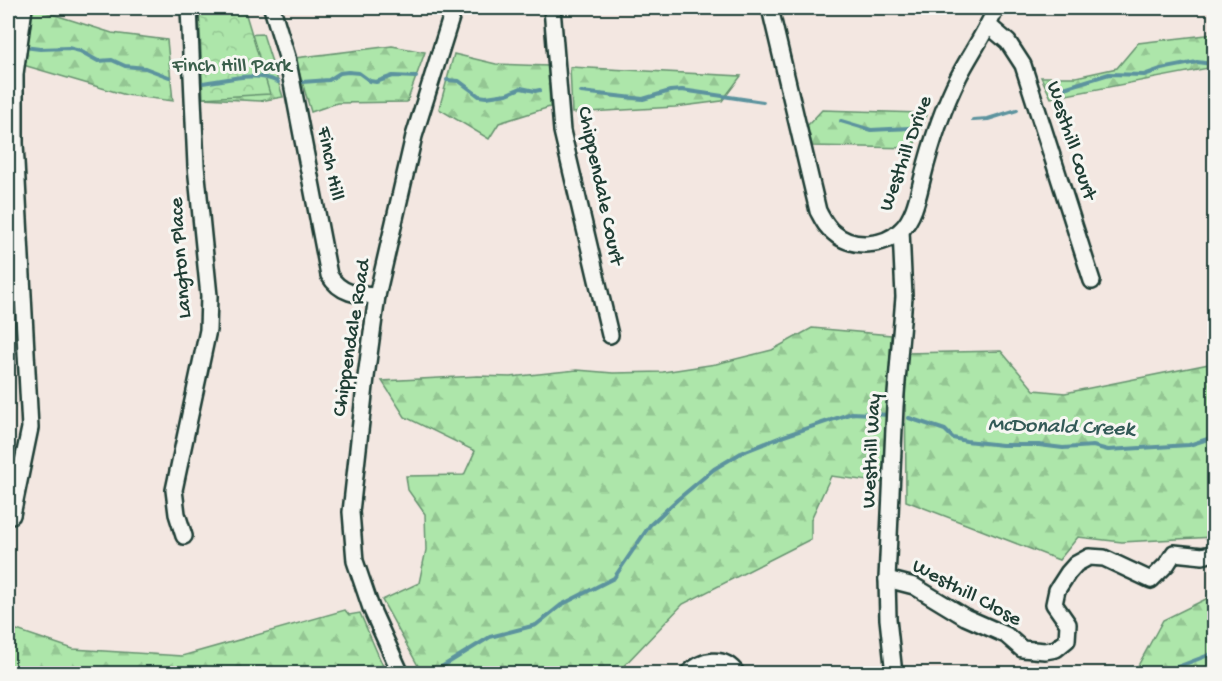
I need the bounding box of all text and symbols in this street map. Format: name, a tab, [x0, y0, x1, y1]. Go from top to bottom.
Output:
park label: Finch Hill Park	[171, 55, 294, 80]
street label: Westhill Court	[1039, 79, 1102, 206]
street label: Westhill Drive	[875, 92, 940, 215]
street label: Chippendale Court	[570, 105, 628, 270]
street label: Finch Hill	[309, 124, 348, 203]
street label: Langton Place	[165, 195, 199, 319]
street label: Chippendale Road	[328, 256, 378, 418]
street label: Westhill Way	[858, 393, 888, 509]
water label: McDonald Creek	[987, 412, 1137, 444]
street label: Westhill Close	[907, 555, 1026, 634]

